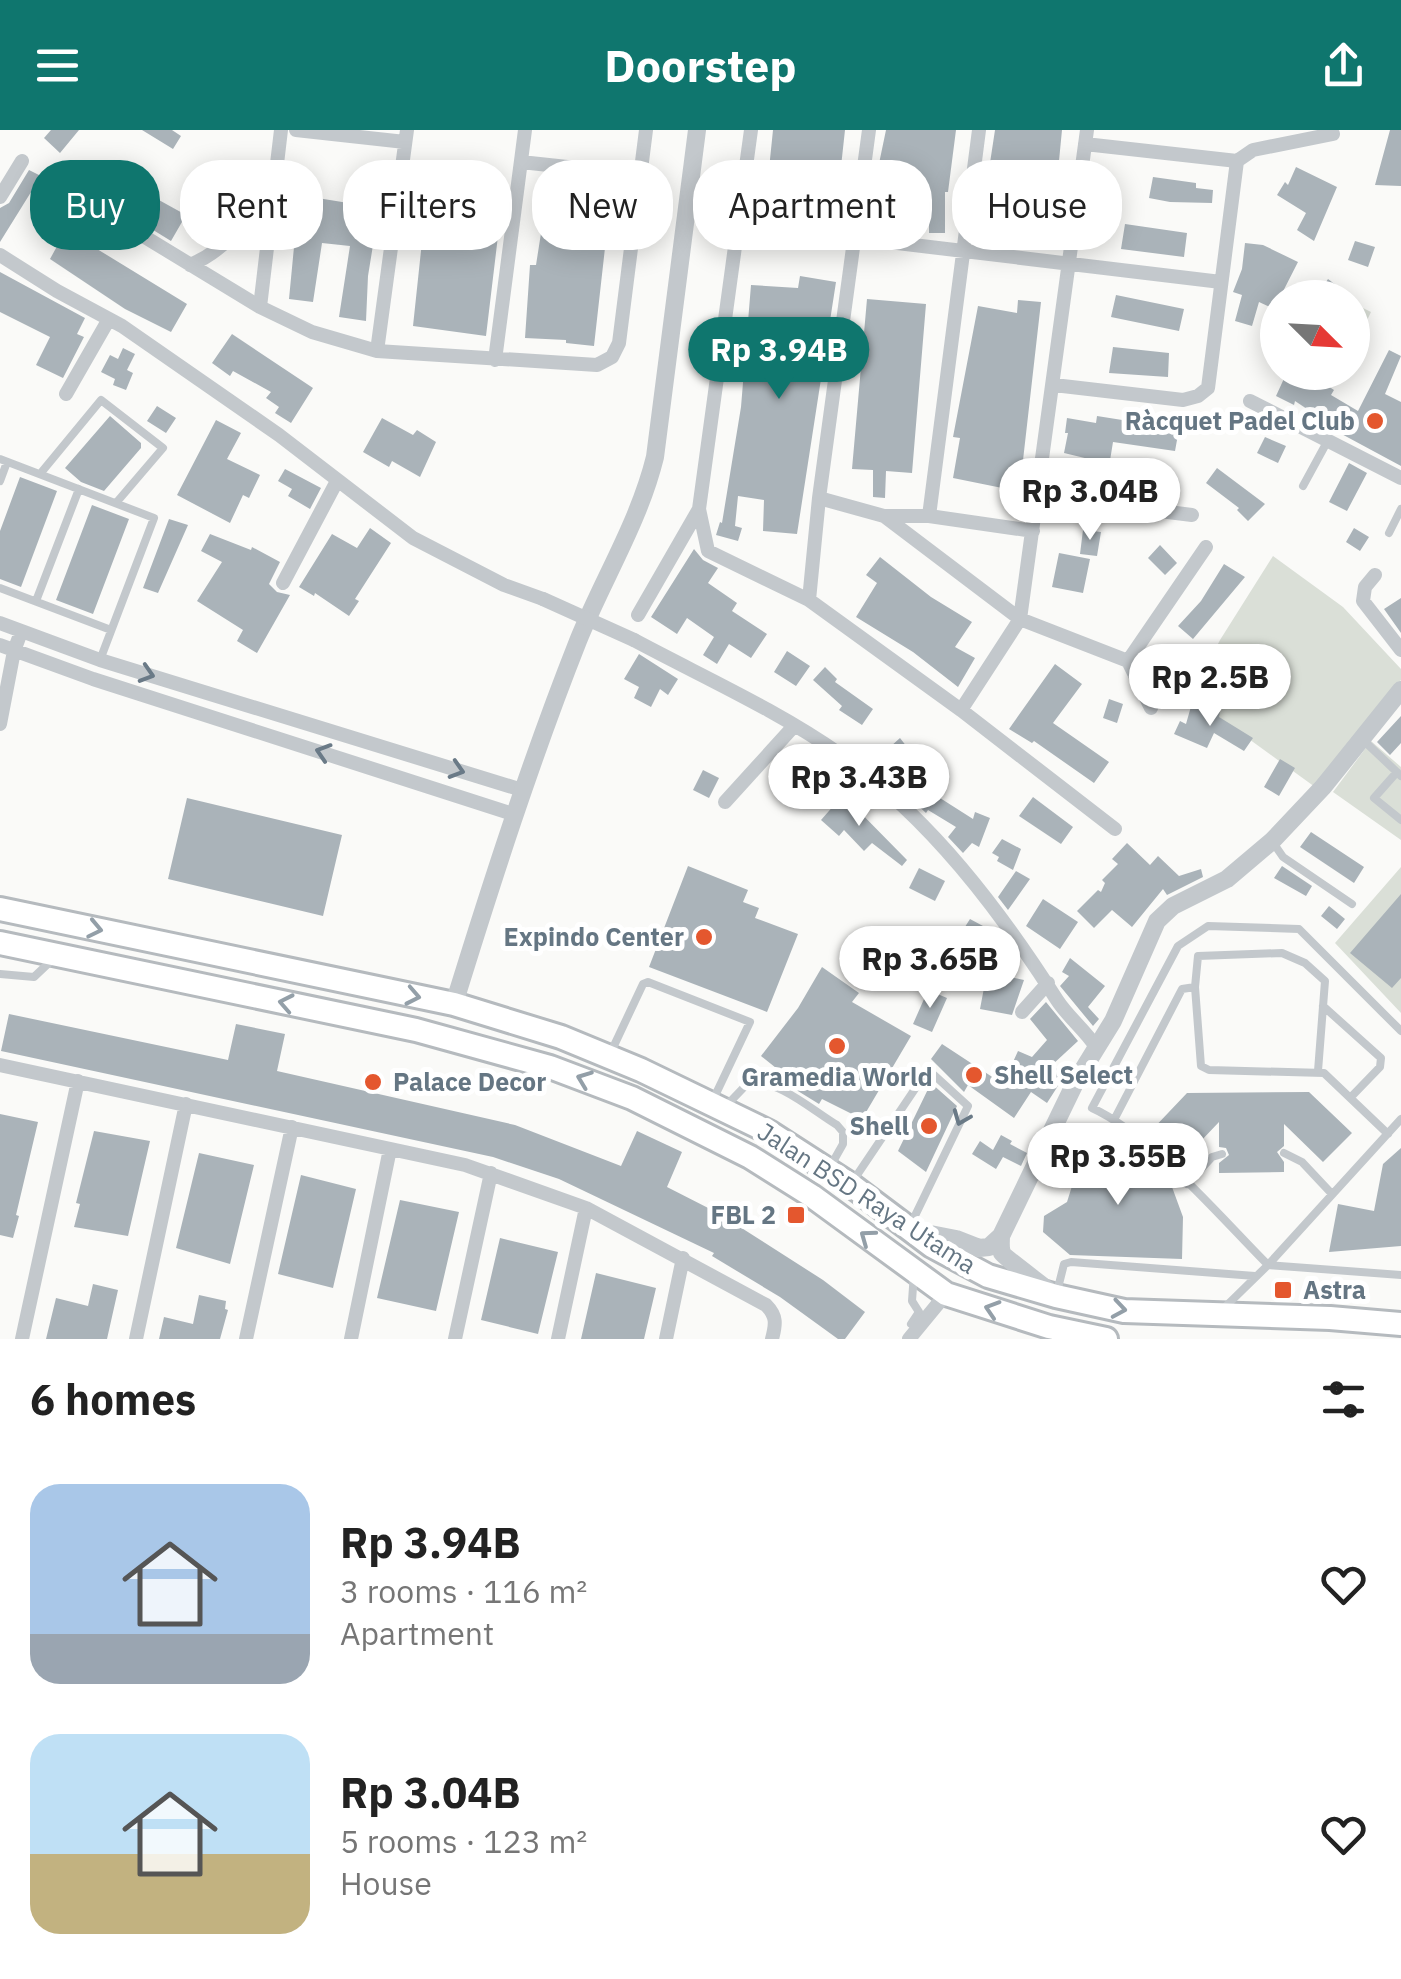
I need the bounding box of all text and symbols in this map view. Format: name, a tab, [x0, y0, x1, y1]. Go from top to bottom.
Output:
text: Doorstep	[604, 36, 797, 94]
icon: menu	[30, 38, 85, 93]
icon: share	[1316, 38, 1371, 93]
chip: Buy	[30, 160, 160, 250]
chip: Rent	[180, 160, 323, 250]
chip: Filters	[343, 160, 512, 250]
chip: New	[532, 160, 673, 250]
chip: Apartment	[693, 160, 932, 250]
chip: House	[952, 160, 1122, 250]
north arrow	[1260, 280, 1370, 390]
map controls	[1260, 280, 1370, 390]
pin: Rp 3.94B	[676, 317, 882, 402]
text: Rp 3.94B	[710, 328, 848, 370]
place label: Ràcquet Padel Club	[1125, 404, 1355, 437]
marker: Ràcquet Padel Club	[1364, 410, 1386, 432]
pin: Rp 3.04B	[987, 458, 1193, 543]
text: Rp 3.04B	[1021, 469, 1159, 511]
pin: Rp 2.5B	[1118, 644, 1302, 729]
text: Rp 2.5B	[1151, 655, 1269, 697]
one-way arrow	[137, 662, 154, 683]
one-way arrow	[315, 744, 332, 764]
pin: Rp 3.43B	[756, 744, 962, 829]
text: Rp 3.43B	[790, 755, 928, 797]
one-way arrow	[448, 758, 465, 779]
one-way arrow	[86, 917, 103, 938]
place label: Expindo Center	[504, 920, 684, 953]
marker: Expindo Center	[693, 926, 715, 948]
pin: Rp 3.65B	[827, 926, 1033, 1011]
text: Rp 3.65B	[861, 937, 999, 979]
one-way arrow	[405, 985, 422, 1006]
one-way arrow	[278, 993, 295, 1014]
marker: Gramedia World	[826, 1035, 848, 1057]
place label: Shell Select	[994, 1058, 1133, 1091]
place label: Gramedia World	[741, 1060, 933, 1093]
marker: Shell Select	[963, 1064, 985, 1086]
place label: Palace Decor	[393, 1065, 546, 1098]
one-way arrow	[577, 1070, 594, 1091]
marker: Palace Decor	[362, 1071, 384, 1093]
one-way arrow	[952, 1108, 972, 1126]
place label: Shell	[849, 1109, 909, 1142]
street label: Jalan BSD Raya Utama	[752, 1114, 983, 1281]
marker: Shell	[918, 1115, 940, 1137]
pin: Rp 3.55B	[1015, 1123, 1221, 1208]
text: Rp 3.55B	[1049, 1134, 1187, 1176]
place label: FBL 2	[711, 1198, 776, 1231]
marker: FBL 2	[785, 1204, 807, 1226]
one-way arrow	[860, 1231, 878, 1248]
place label: Astra	[1303, 1273, 1366, 1306]
marker: Astra	[1272, 1279, 1294, 1301]
one-way arrow	[1111, 1298, 1127, 1319]
one-way arrow	[984, 1301, 1001, 1321]
text: 6 homes	[30, 1372, 196, 1427]
icon: filters	[1316, 1372, 1371, 1427]
text: Rp 3.94B	[340, 1515, 520, 1570]
icon: home	[110, 1524, 230, 1644]
icon: heart	[1316, 1557, 1371, 1612]
text: 3 rooms · 116 m²	[340, 1570, 587, 1612]
text: Apartment	[340, 1612, 494, 1654]
text: Rp 3.04B	[340, 1765, 520, 1820]
icon: home	[110, 1774, 230, 1894]
icon: heart	[1316, 1807, 1371, 1862]
text: 5 rooms · 123 m²	[340, 1820, 587, 1862]
text: House	[340, 1862, 432, 1904]

